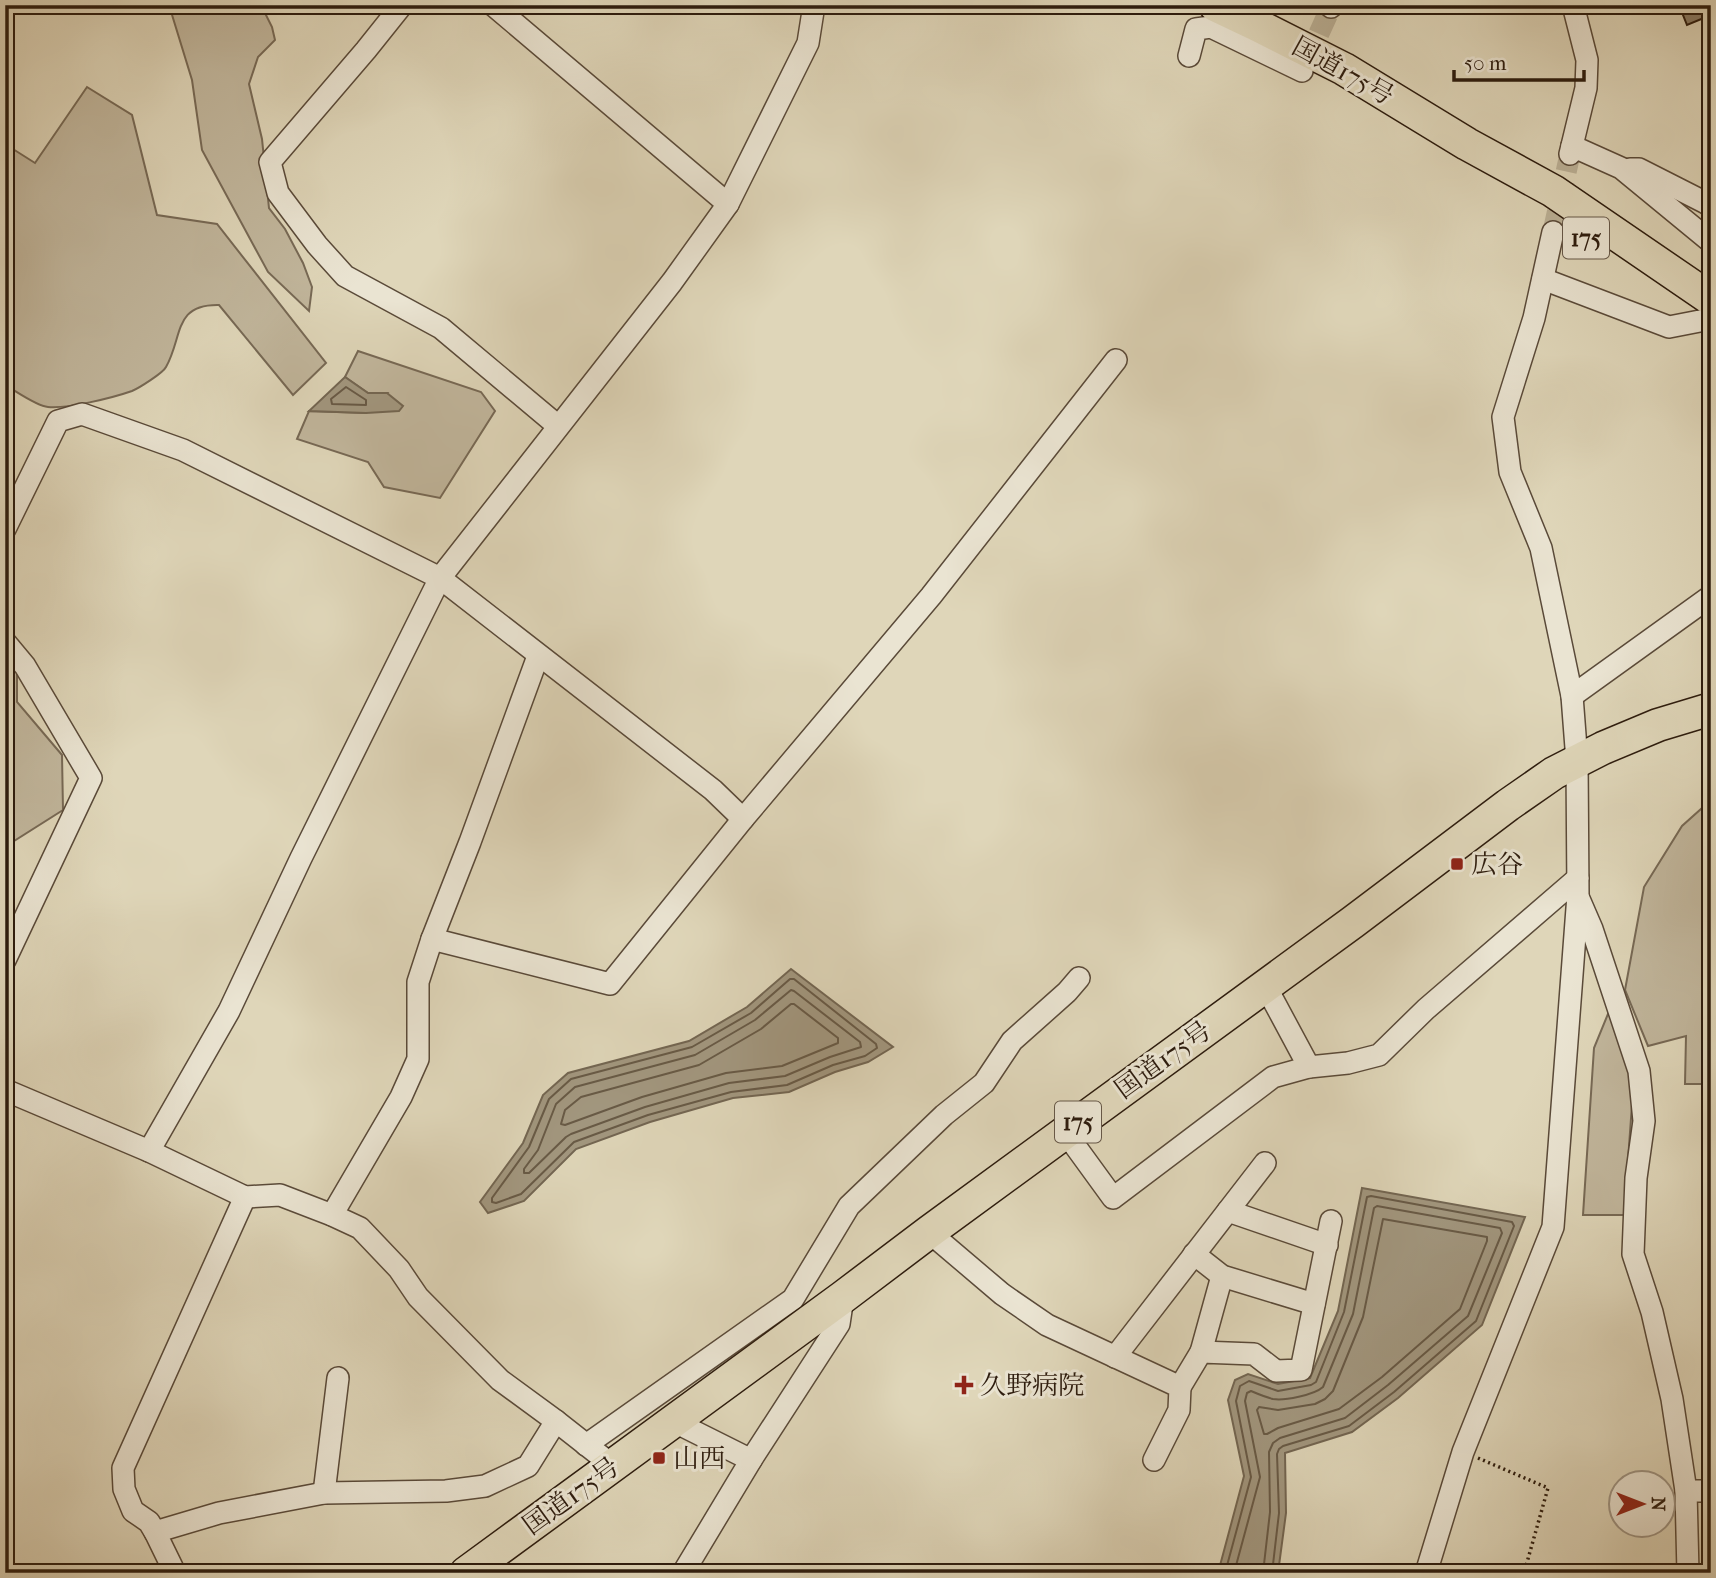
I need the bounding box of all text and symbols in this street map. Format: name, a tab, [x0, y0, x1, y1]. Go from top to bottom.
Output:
street label: 国道175号	[1287, 31, 1399, 111]
scale bar	[1454, 38, 1583, 82]
text: 50 m	[1464, 51, 1507, 75]
road number: 175	[1563, 218, 1609, 258]
place label: 広谷	[1471, 849, 1523, 880]
marker: 広谷	[1449, 856, 1465, 872]
street label: 国道175号	[1109, 1015, 1217, 1105]
road number: 175	[1055, 1102, 1101, 1142]
place label: 久野病院	[980, 1370, 1084, 1401]
marker: 久野病院	[954, 1375, 974, 1395]
place label: 山西	[673, 1443, 725, 1474]
marker: 山西	[651, 1450, 667, 1466]
street label: 国道175号	[517, 1451, 625, 1541]
north arrow	[1608, 1470, 1678, 1540]
text: N	[1647, 1497, 1669, 1512]

